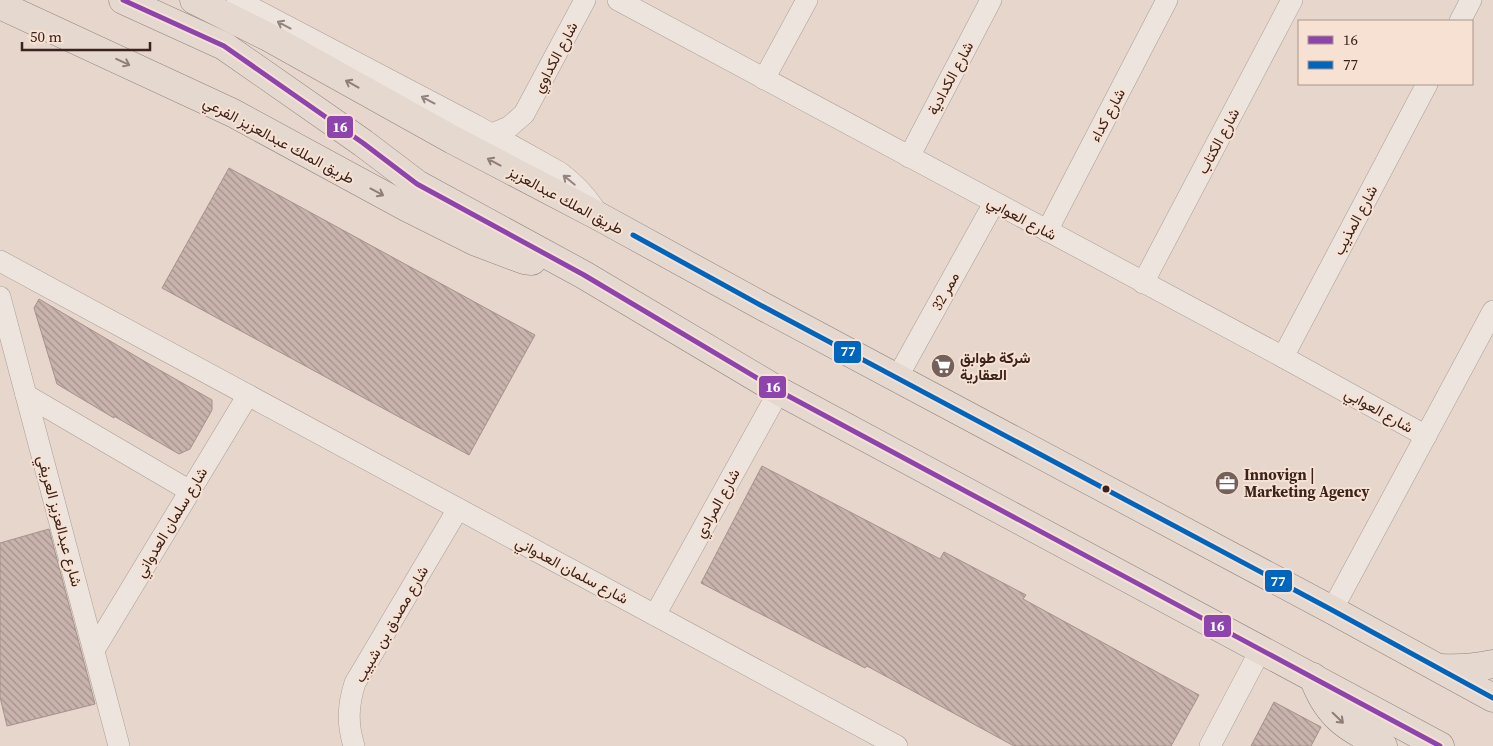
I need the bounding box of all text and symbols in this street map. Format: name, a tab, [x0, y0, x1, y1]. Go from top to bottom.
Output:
street label: شارع الكداوي	[527, 18, 585, 98]
one-way arrow	[277, 19, 292, 29]
scale bar	[22, 20, 150, 52]
legend	[1298, 20, 1473, 85]
text: 50 m	[30, 26, 62, 47]
text: 16	[1343, 29, 1358, 50]
street label: شارع الكدادية	[922, 38, 979, 119]
text: 77	[1343, 54, 1358, 75]
one-way arrow	[116, 58, 131, 68]
one-way arrow	[344, 79, 359, 89]
street label: شارع كداء	[1084, 84, 1131, 146]
street label: طريق الملك عبدالعزيز الفرعي	[198, 91, 359, 192]
one-way arrow	[420, 95, 435, 105]
street label: شارع الكتاب	[1192, 104, 1245, 178]
line badge: 16	[326, 115, 354, 139]
text: 16	[332, 117, 348, 137]
one-way arrow	[487, 157, 502, 167]
street label: طريق الملك عبدالعزيز	[504, 160, 628, 239]
one-way arrow	[563, 175, 576, 186]
street label: شارع المذيب	[1328, 181, 1383, 259]
one-way arrow	[370, 187, 384, 197]
street label: شارع العوابي	[982, 191, 1061, 248]
street label: ممر 32	[926, 268, 964, 314]
line badge: 77	[833, 340, 862, 364]
text: 77	[840, 341, 856, 361]
place label: شركة طوابق العقارية	[960, 347, 1030, 385]
supermarket icon: شركة طوابق العقارية	[930, 353, 956, 379]
line badge: 16	[758, 375, 787, 399]
text: 16	[765, 377, 781, 397]
street label: شارع العوابي	[1339, 382, 1417, 440]
street label: شارع عبدالعزيز العريفي	[29, 453, 88, 590]
street label: شارع سلمان العدواني	[130, 463, 215, 583]
street label: شارع المرادي	[689, 464, 747, 543]
place label: Innovign | Marketing Agency	[1244, 464, 1369, 502]
office icon: Innovign | Marketing Agency	[1214, 470, 1240, 496]
unlabelled marker	[1101, 484, 1111, 494]
street label: شارع سلمان العدواني	[510, 531, 632, 611]
street label: شارع مصدق بن شبيب	[349, 562, 434, 687]
line badge: 77	[1264, 569, 1293, 593]
text: 77	[1270, 571, 1286, 591]
line badge: 16	[1203, 614, 1232, 638]
text: 16	[1209, 616, 1225, 636]
one-way arrow	[1332, 712, 1344, 724]

